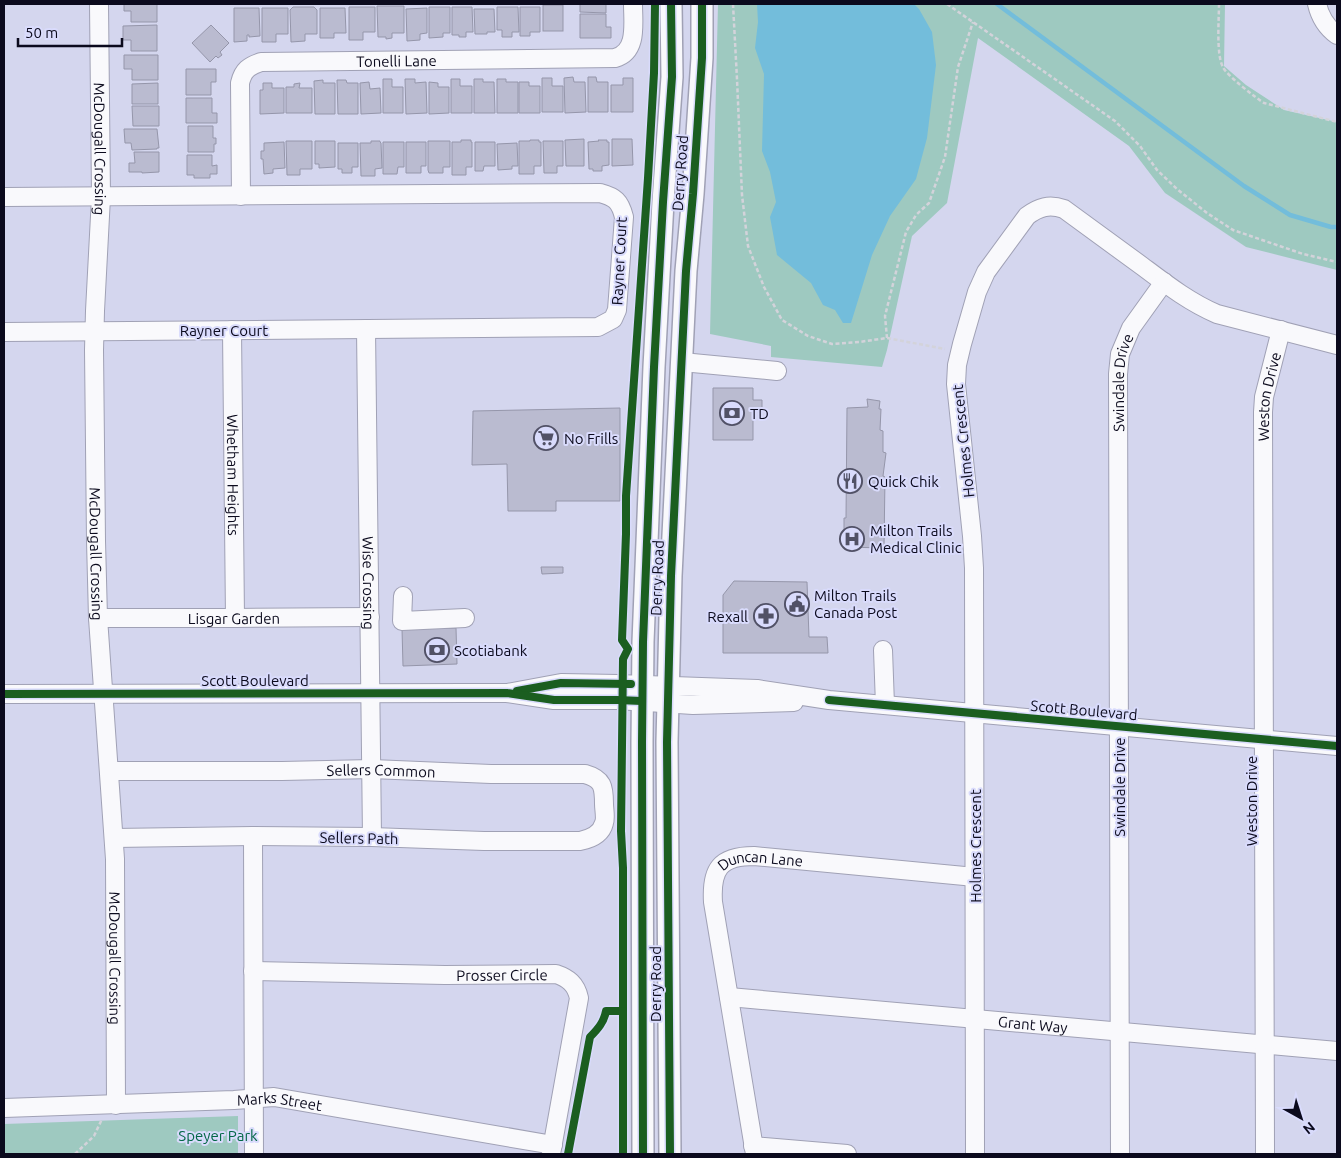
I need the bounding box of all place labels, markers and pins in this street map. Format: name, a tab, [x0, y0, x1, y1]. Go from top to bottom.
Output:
bank icon: TD	[719, 400, 745, 426]
place label: TD	[750, 405, 769, 422]
supermarket icon: No Frills	[533, 425, 559, 451]
place label: No Frills	[564, 430, 618, 447]
restaurant icon: Quick Chik	[837, 468, 863, 494]
place label: Quick Chik	[868, 473, 939, 490]
place label: Milton Trails Medical Clinic	[870, 522, 962, 556]
hospital icon: Milton Trails Medical Clinic	[839, 526, 865, 552]
place label: Milton Trails Canada Post	[814, 587, 897, 621]
public building icon: Milton Trails Canada Post	[784, 591, 810, 617]
pharmacy icon: Rexall	[753, 603, 779, 629]
place label: Rexall	[707, 608, 748, 625]
bank icon: Scotiabank	[424, 637, 450, 663]
place label: Scotiabank	[454, 642, 528, 659]

